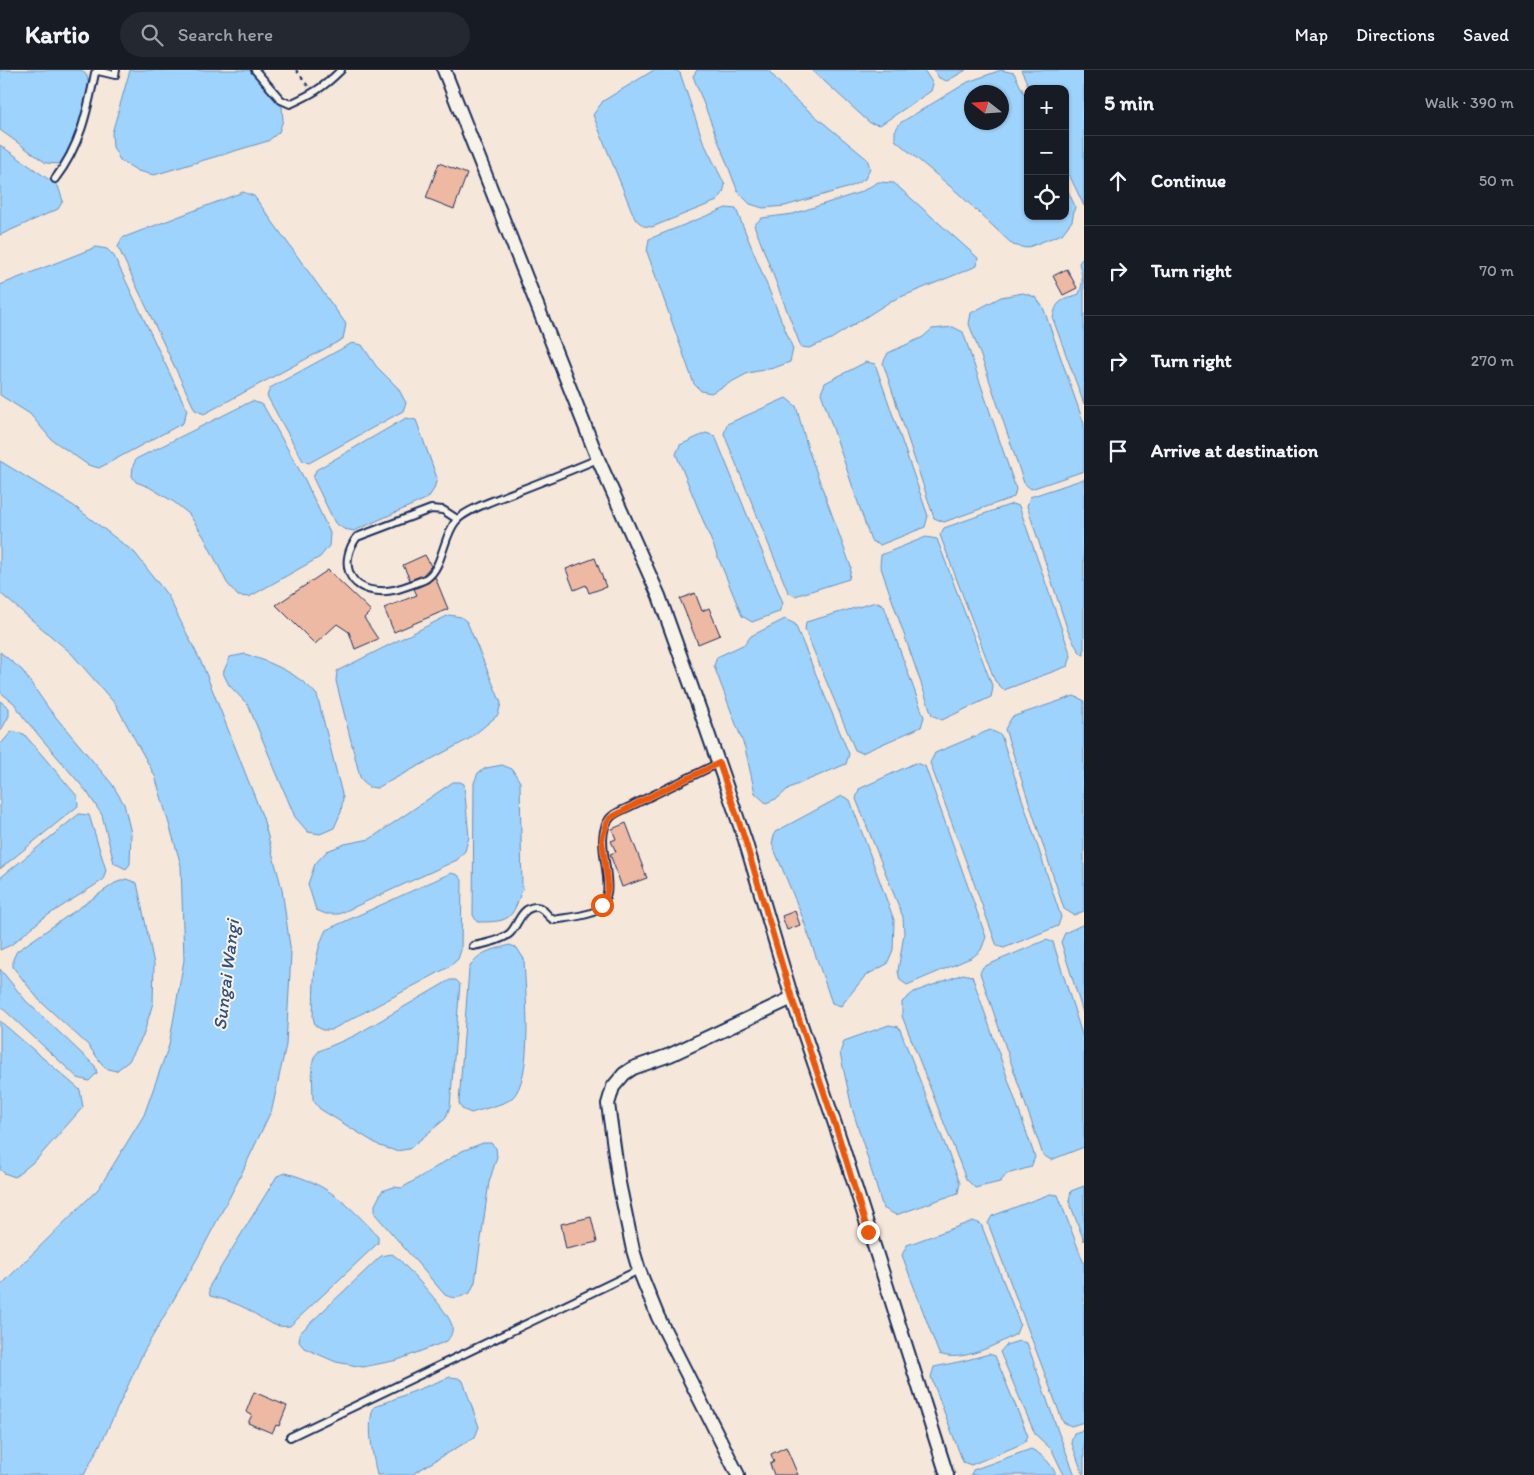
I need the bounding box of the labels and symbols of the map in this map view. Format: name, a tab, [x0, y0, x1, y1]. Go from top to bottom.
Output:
north arrow	[964, 85, 1009, 130]
route start	[591, 894, 614, 917]
water label: Sungai Wangi	[208, 916, 244, 1031]
route end	[857, 1221, 880, 1244]

